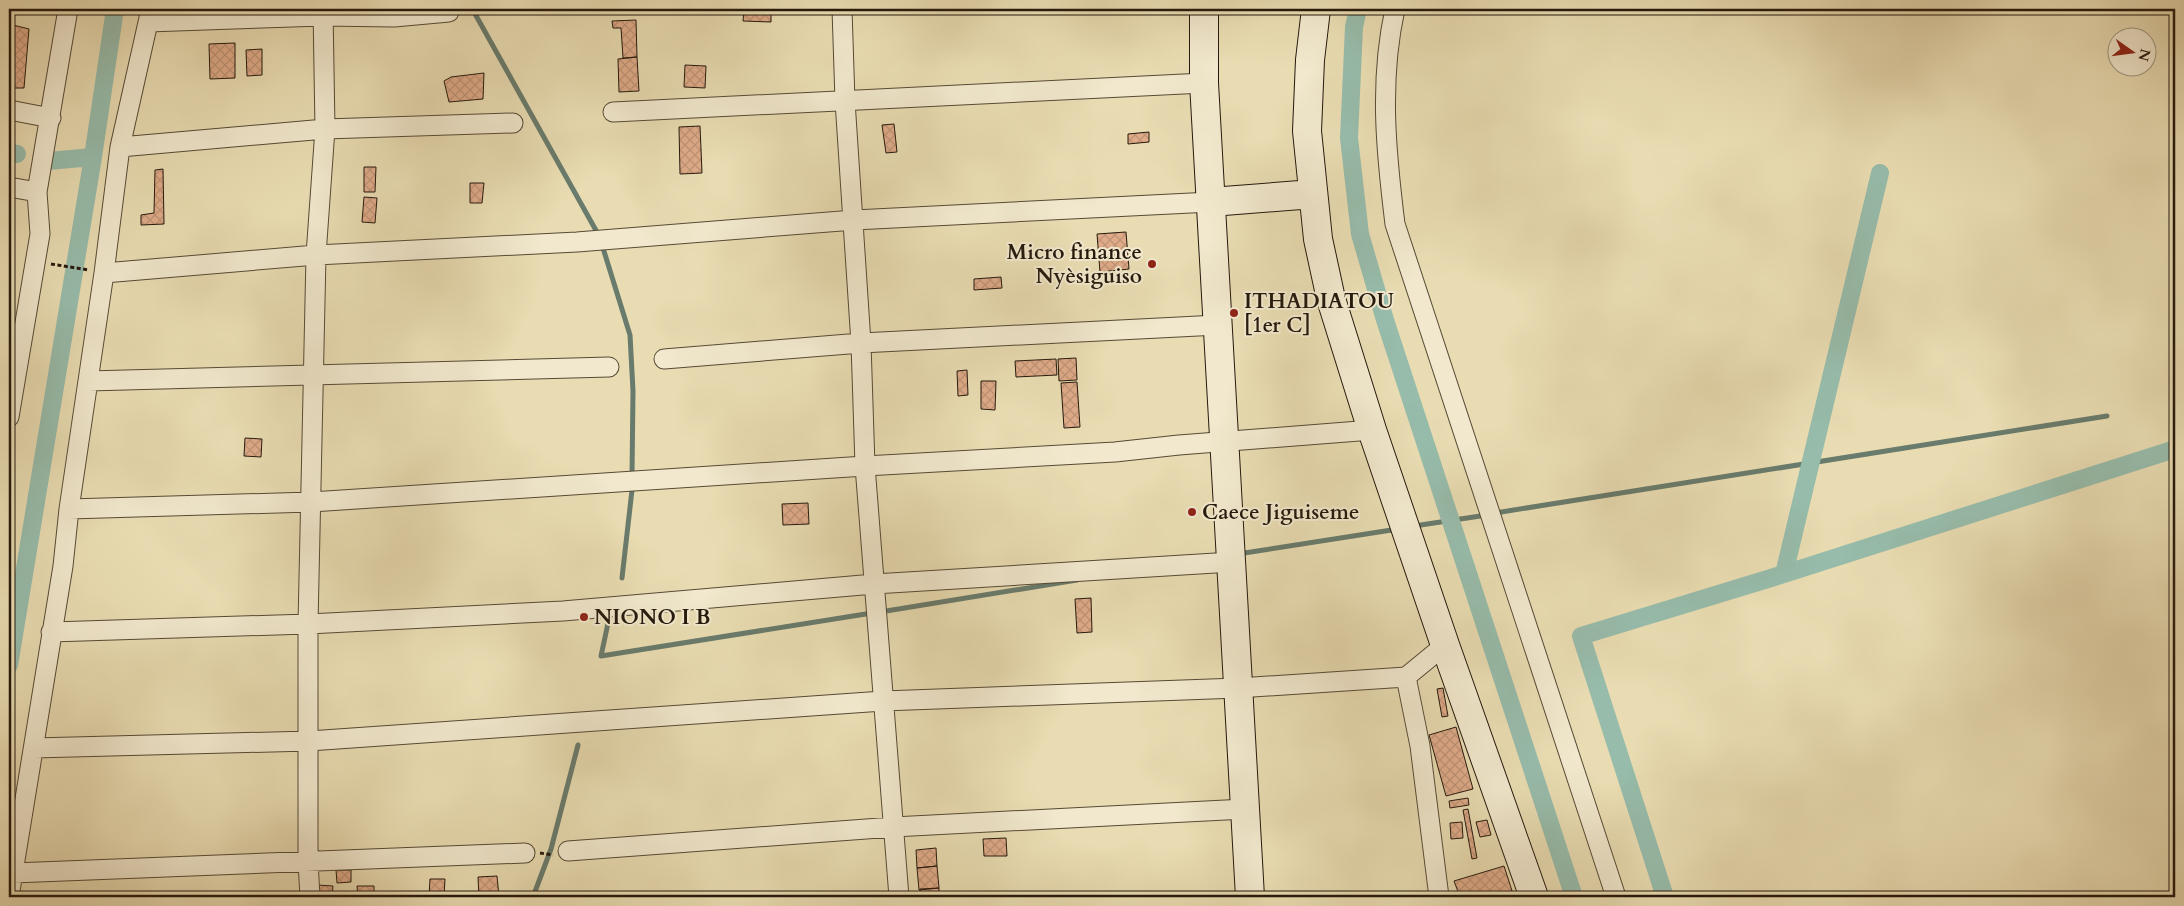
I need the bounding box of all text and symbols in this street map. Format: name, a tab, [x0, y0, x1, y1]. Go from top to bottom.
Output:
north arrow	[2106, 28, 2156, 78]
text: N	[2133, 47, 2155, 63]
place label: Micro finance Nyèsiguiso	[1007, 238, 1142, 291]
marker: Micro finance Nyèsiguiso	[1146, 258, 1158, 270]
place label: ITHADIATOU [1er C]	[1244, 287, 1394, 340]
marker: ITHADIATOU [1er C]	[1228, 307, 1240, 319]
place label: Caece Jiguiseme	[1202, 498, 1359, 527]
marker: Caece Jiguiseme	[1186, 506, 1198, 518]
place label: NIONO I B	[594, 603, 711, 632]
marker: NIONO I B	[578, 611, 590, 623]

